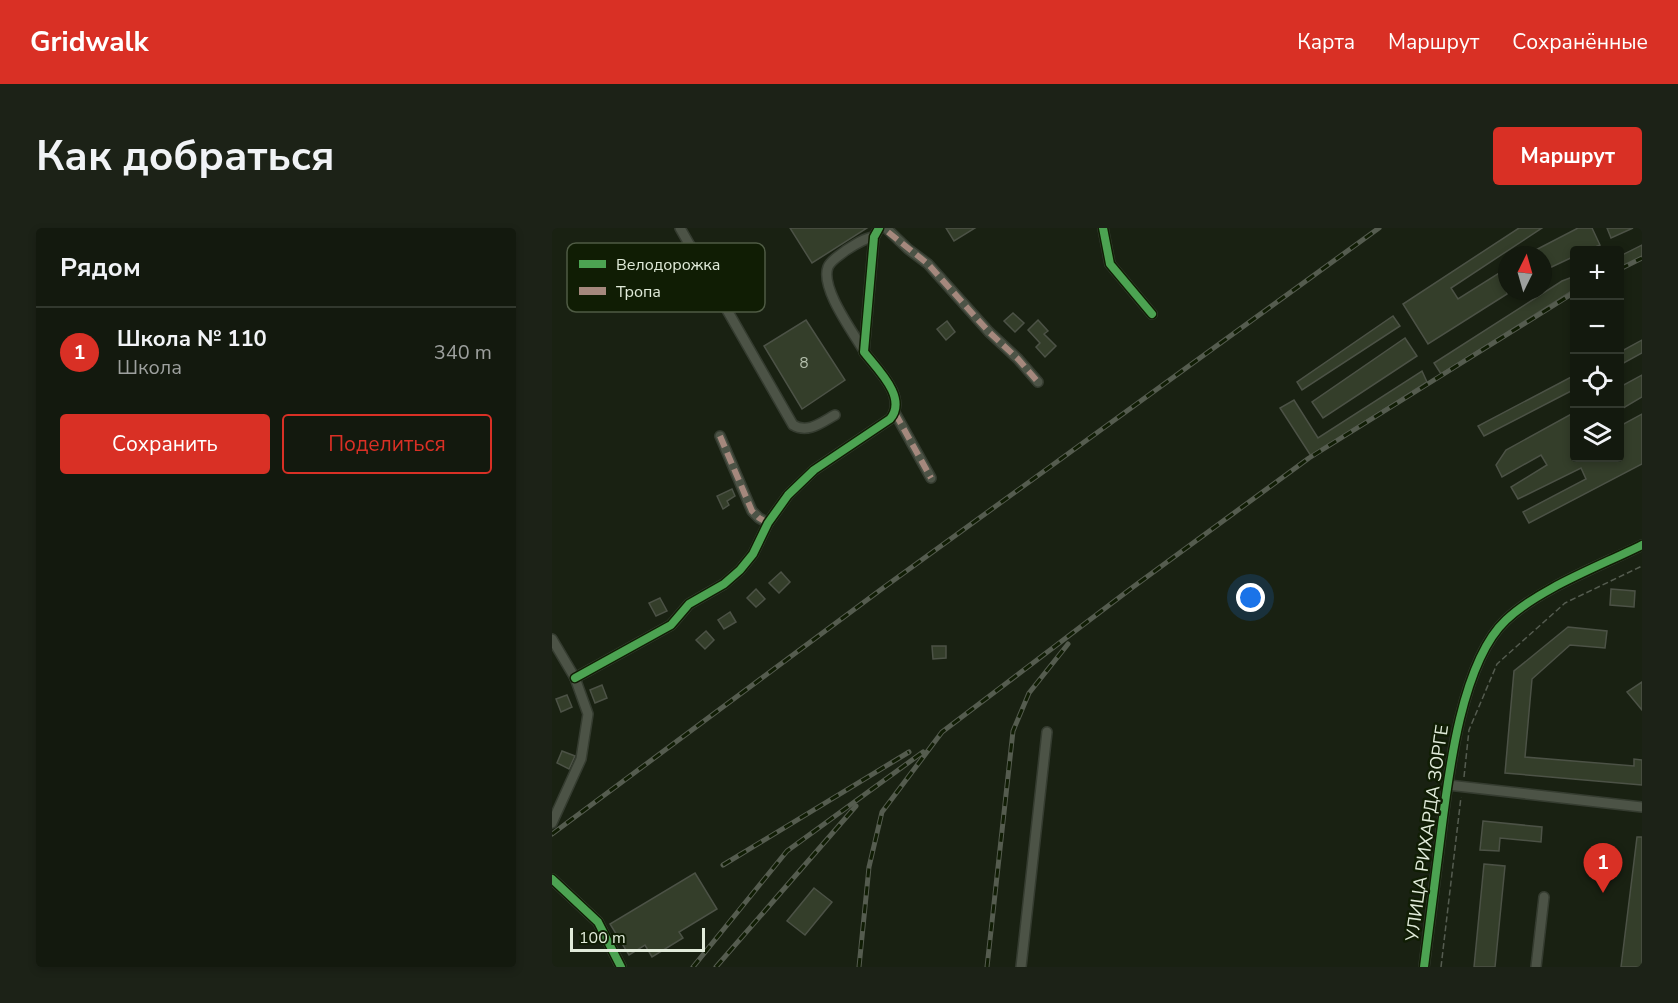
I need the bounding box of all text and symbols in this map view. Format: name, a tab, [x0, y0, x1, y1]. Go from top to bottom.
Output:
text: Gridwalk	[30, 23, 148, 61]
text: Карта	[1297, 28, 1355, 56]
text: Маршрут	[1388, 28, 1479, 56]
text: Сохранённые	[1512, 28, 1648, 56]
button: Маршрут	[1493, 127, 1642, 185]
text: Как добраться	[36, 128, 335, 185]
legend	[567, 243, 765, 312]
north arrow	[1498, 246, 1552, 300]
map controls	[1570, 246, 1624, 462]
button: +	[1570, 246, 1624, 300]
text: Рядом	[60, 250, 141, 285]
text: Велодорожка	[616, 254, 720, 276]
text: Тропа	[616, 281, 661, 303]
button: −	[1570, 300, 1624, 354]
text: Школа № 110	[117, 324, 267, 354]
text: 1	[74, 339, 86, 366]
text: 340 m	[434, 339, 492, 366]
house number: 8	[799, 353, 809, 373]
text: Школа	[117, 354, 182, 381]
button: locate	[1570, 354, 1624, 408]
button: layers	[1570, 408, 1624, 462]
button: Сохранить	[60, 414, 270, 474]
button: Поделиться	[282, 414, 492, 474]
your location	[1236, 583, 1265, 612]
street label: УЛИЦА РИХАРДА ЗОРГЕ	[1400, 723, 1454, 944]
pin: 1	[1584, 844, 1622, 893]
scale bar	[570, 925, 705, 952]
text: 100 m	[579, 927, 626, 949]

